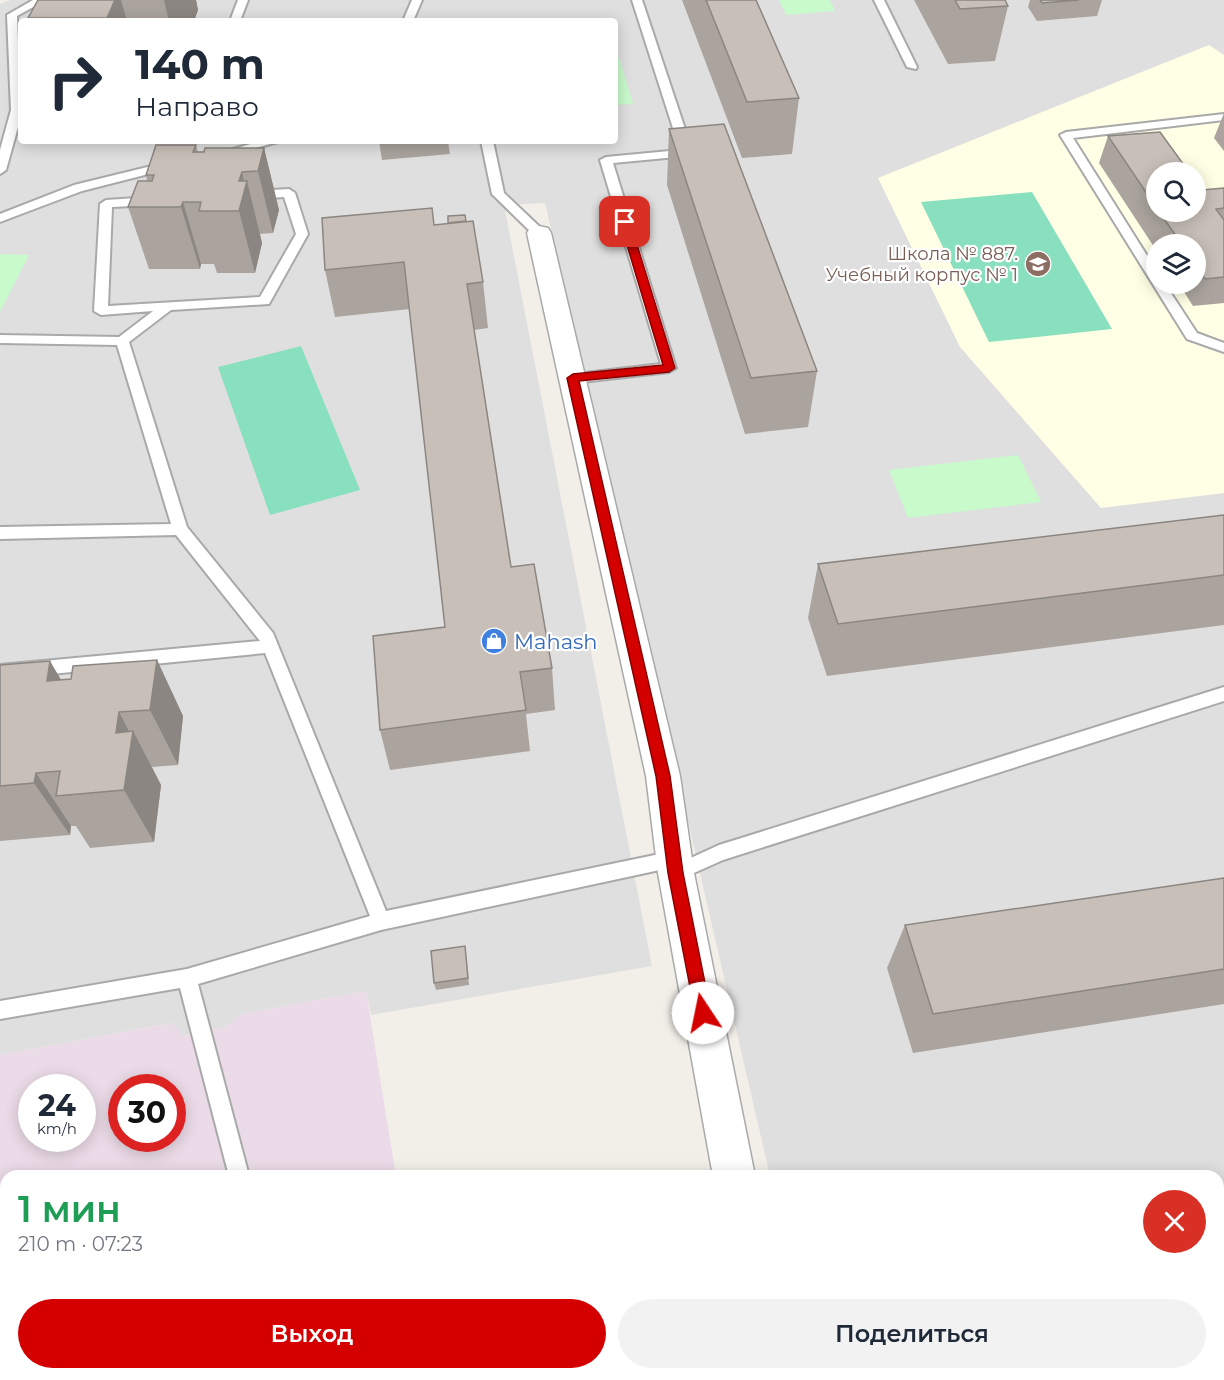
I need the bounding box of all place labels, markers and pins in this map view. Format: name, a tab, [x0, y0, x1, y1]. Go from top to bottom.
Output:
pin	[599, 196, 650, 247]
place label: Школа № 887. Учебный корпус № 1	[826, 243, 1018, 286]
school or university icon: Школа № 887. Учебный корпус № 1	[1023, 249, 1053, 279]
shop icon: Mahash	[479, 626, 509, 656]
place label: Mahash	[514, 629, 597, 654]

